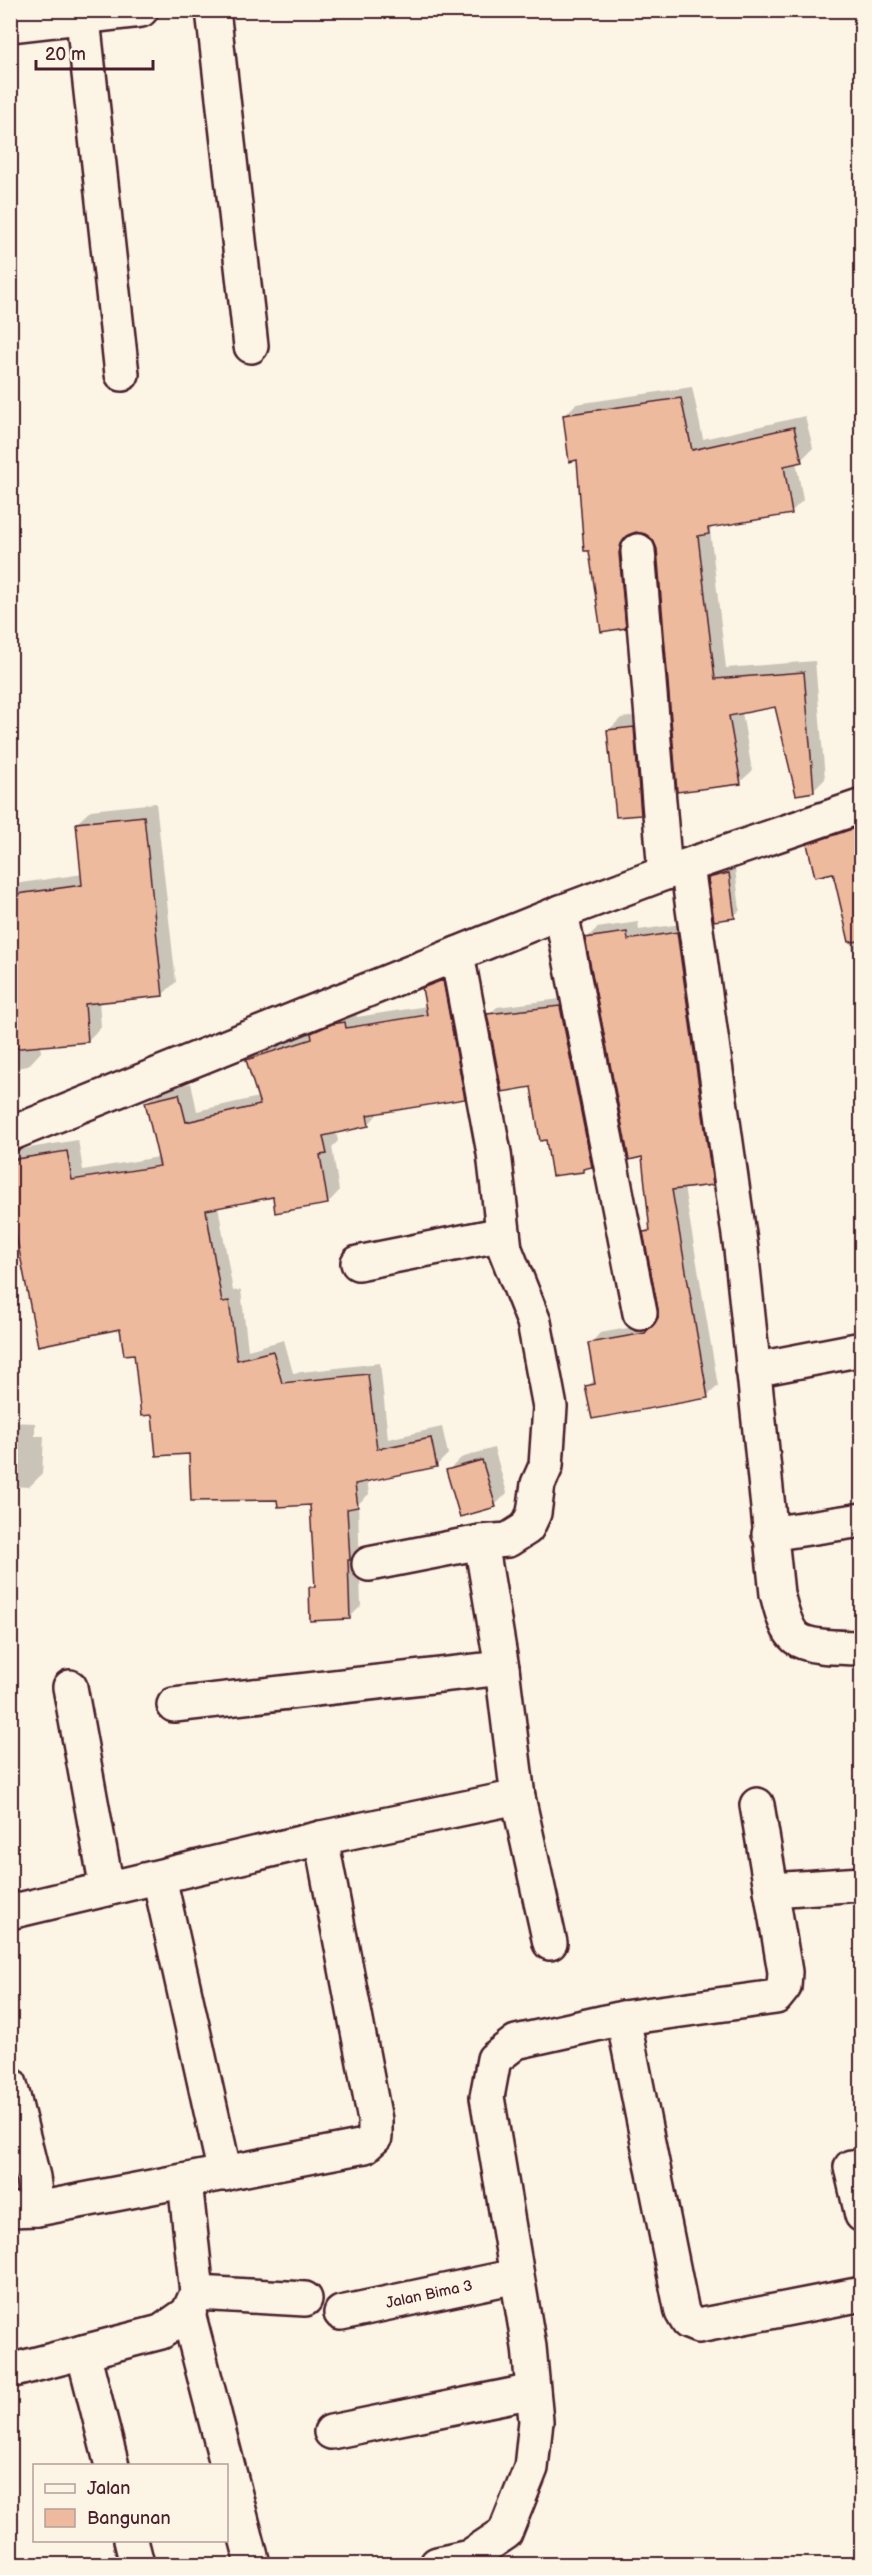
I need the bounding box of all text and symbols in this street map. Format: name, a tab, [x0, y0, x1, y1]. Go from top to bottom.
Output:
scale bar	[36, 33, 153, 71]
text: 20 m	[45, 44, 86, 65]
street label: Jalan Bima 3	[384, 2276, 474, 2313]
legend	[33, 2464, 228, 2542]
text: Jalan	[87, 2478, 130, 2499]
text: Bangunan	[87, 2508, 171, 2529]

